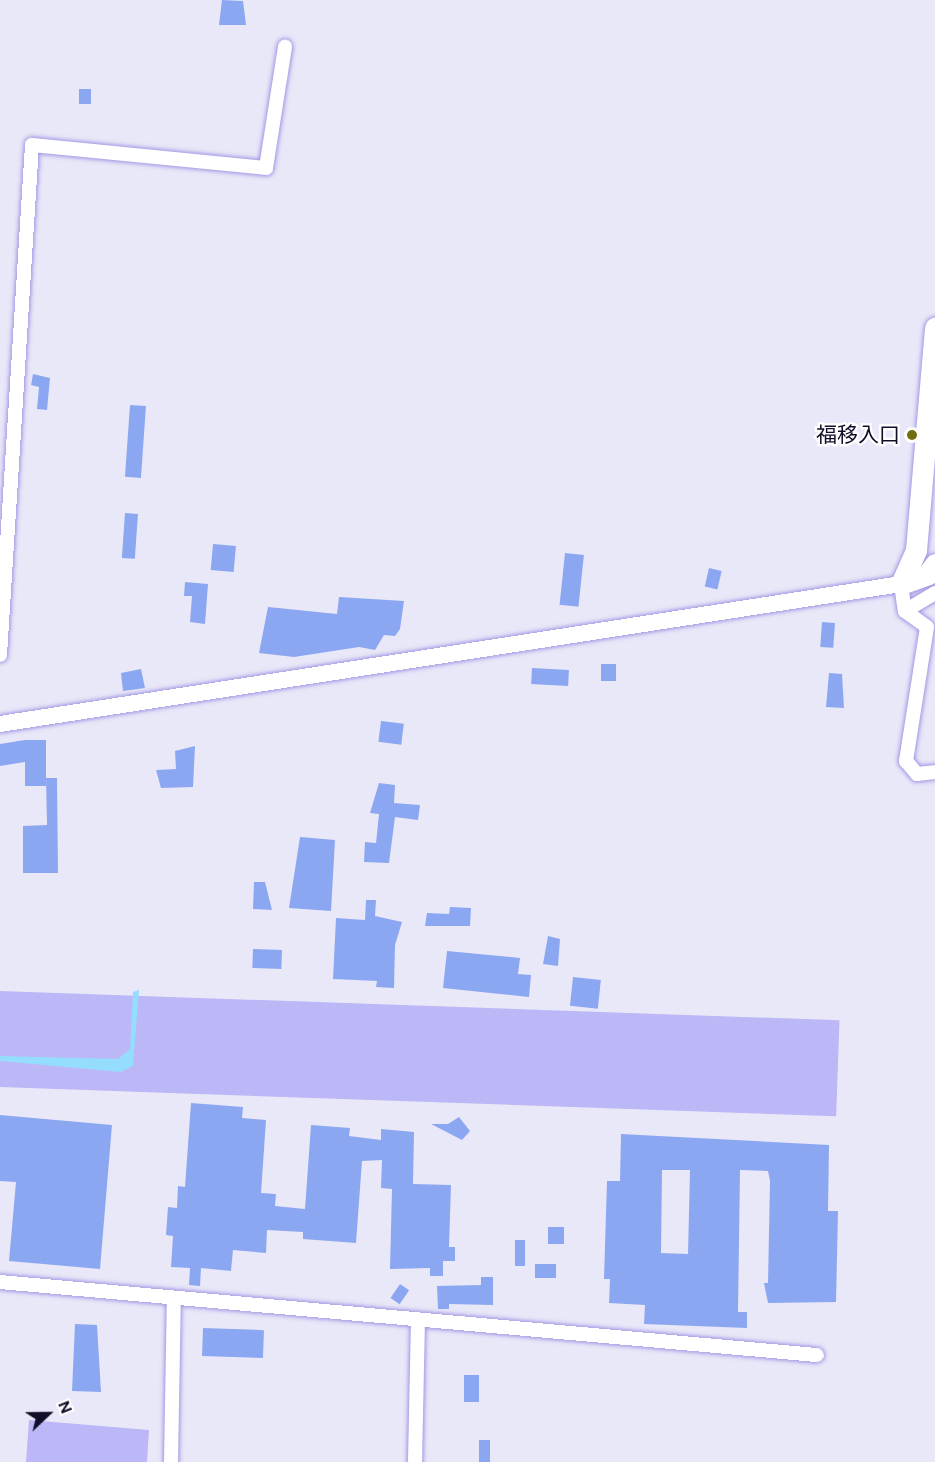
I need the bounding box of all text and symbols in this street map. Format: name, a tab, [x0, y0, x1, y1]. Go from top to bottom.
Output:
place label: 福移入口	[816, 422, 900, 448]
marker: 福移入口	[905, 428, 919, 442]
north arrow	[18, 1384, 78, 1444]
text: N	[53, 1398, 77, 1416]

